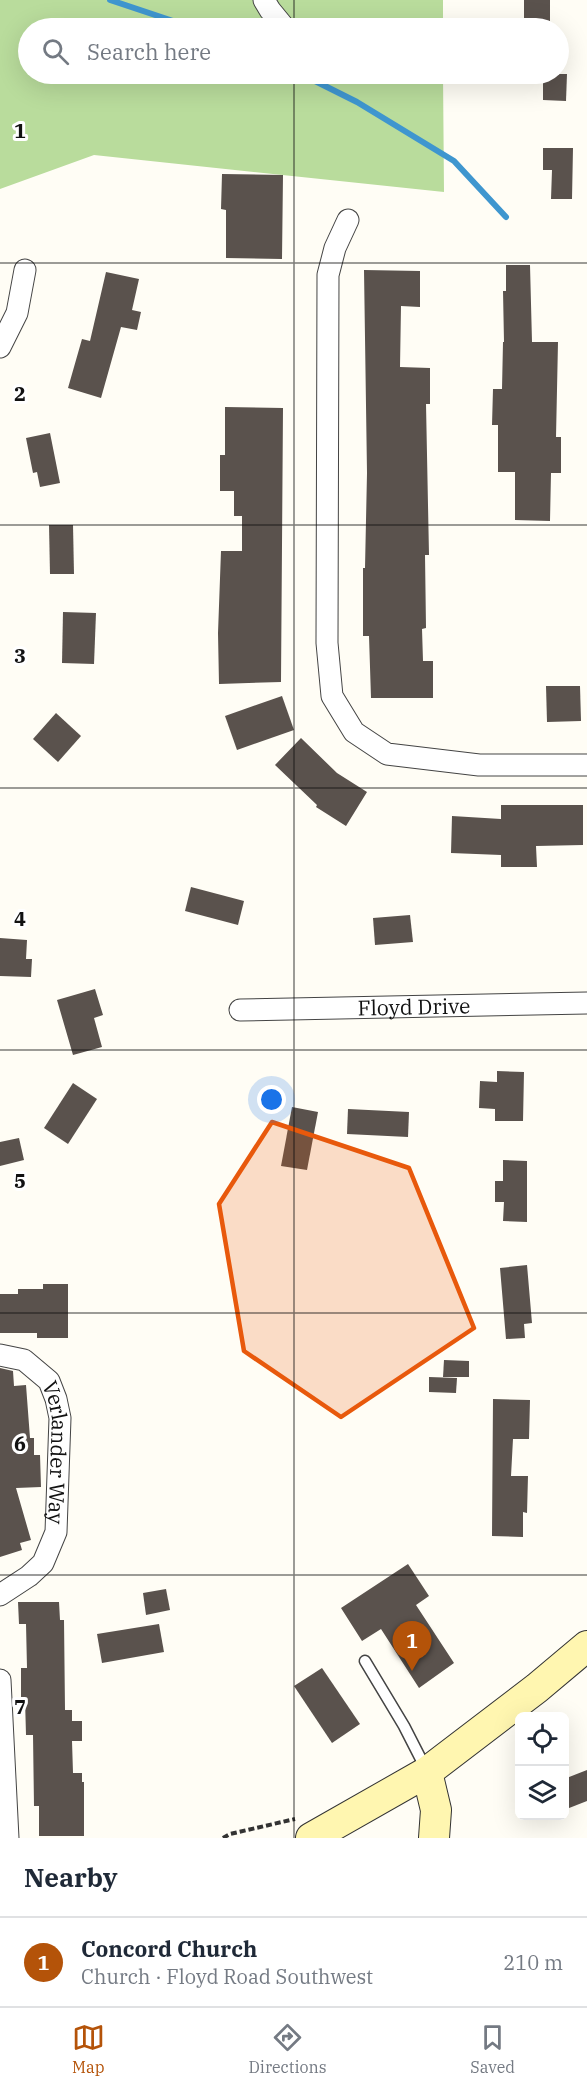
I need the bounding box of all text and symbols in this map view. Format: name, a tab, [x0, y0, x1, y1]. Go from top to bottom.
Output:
search box	[18, 18, 569, 84]
icon: search	[39, 35, 72, 68]
text: Search here	[87, 37, 211, 66]
text: 1	[14, 117, 26, 144]
text: 2	[14, 380, 26, 407]
text: 3	[14, 642, 26, 669]
text: 4	[14, 905, 26, 932]
street label: Floyd Drive	[357, 991, 471, 1022]
your location	[257, 1085, 286, 1114]
text: 5	[14, 1167, 26, 1194]
street label: Verlander Way	[36, 1377, 74, 1525]
text: 6	[14, 1430, 26, 1457]
pin: 1	[392, 1622, 432, 1671]
text: 7	[14, 1693, 26, 1720]
map controls	[515, 1712, 569, 1820]
button: locate	[515, 1712, 569, 1766]
button: layers	[515, 1766, 569, 1820]
text: Nearby	[24, 1860, 118, 1894]
text: Concord Church	[81, 1934, 257, 1963]
text: 1	[38, 1949, 50, 1976]
text: 210 m	[503, 1949, 563, 1976]
text: Church · Floyd Road Southwest	[81, 1963, 373, 1990]
tab: Map	[72, 2021, 105, 2077]
tab: Directions	[249, 2021, 327, 2077]
tab: Saved	[470, 2021, 515, 2077]

